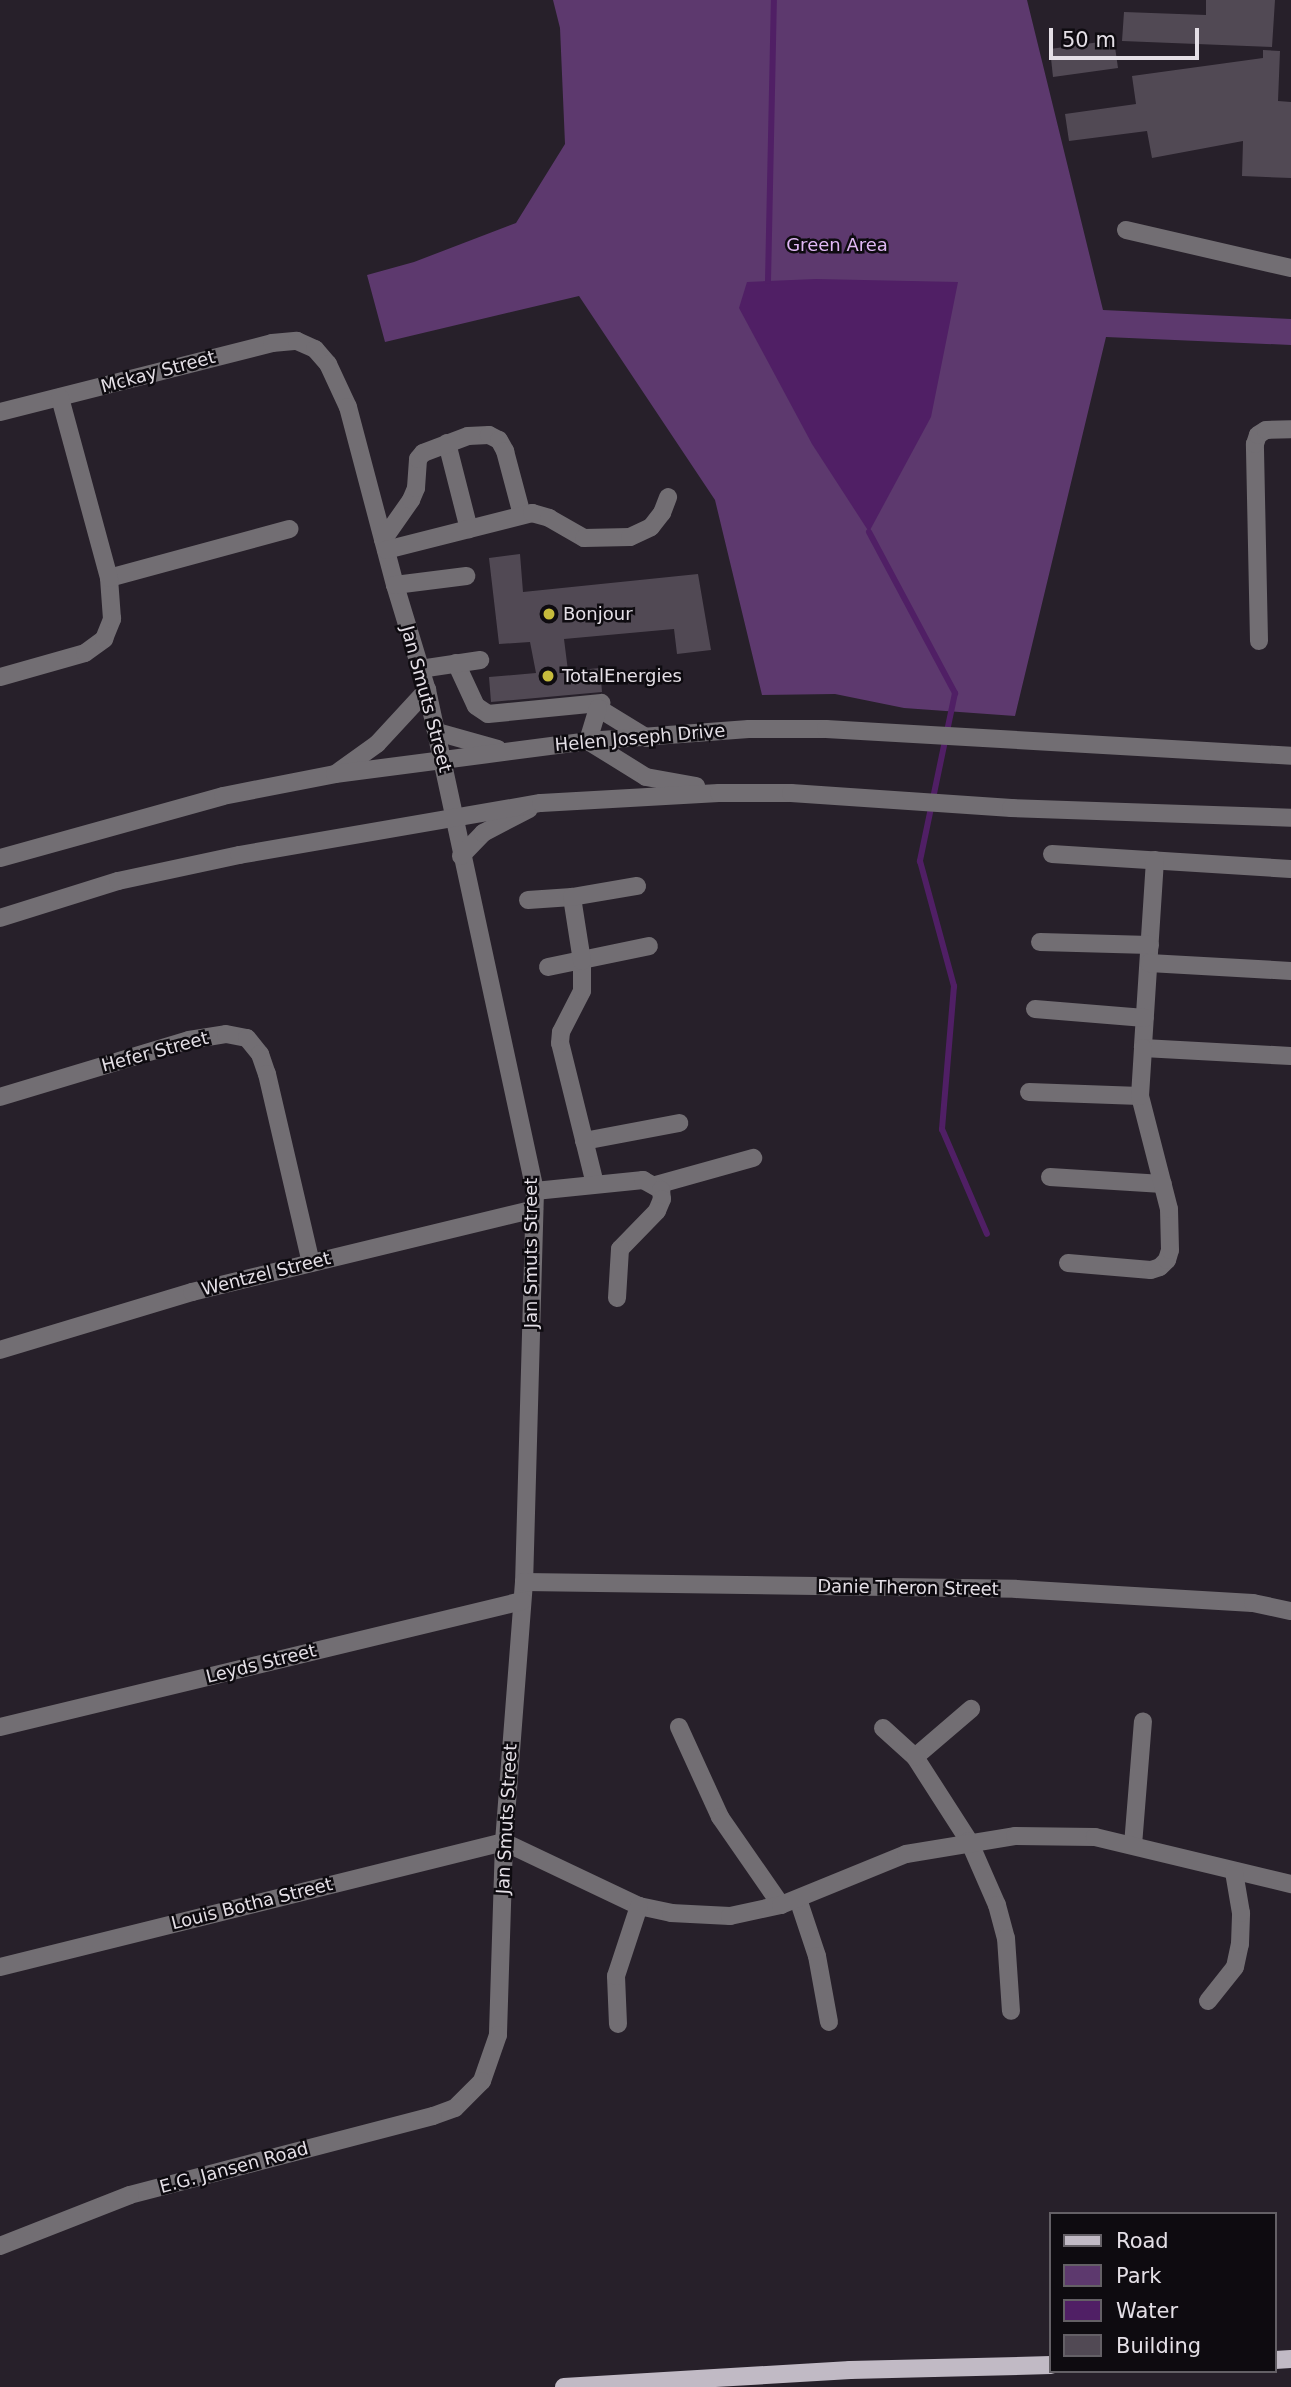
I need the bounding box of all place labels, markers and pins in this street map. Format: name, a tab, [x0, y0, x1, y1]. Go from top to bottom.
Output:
place label: Bonjour	[563, 603, 633, 625]
marker: Bonjour	[541, 606, 557, 622]
place label: TotalEnergies	[562, 665, 682, 687]
marker: TotalEnergies	[540, 668, 556, 684]

